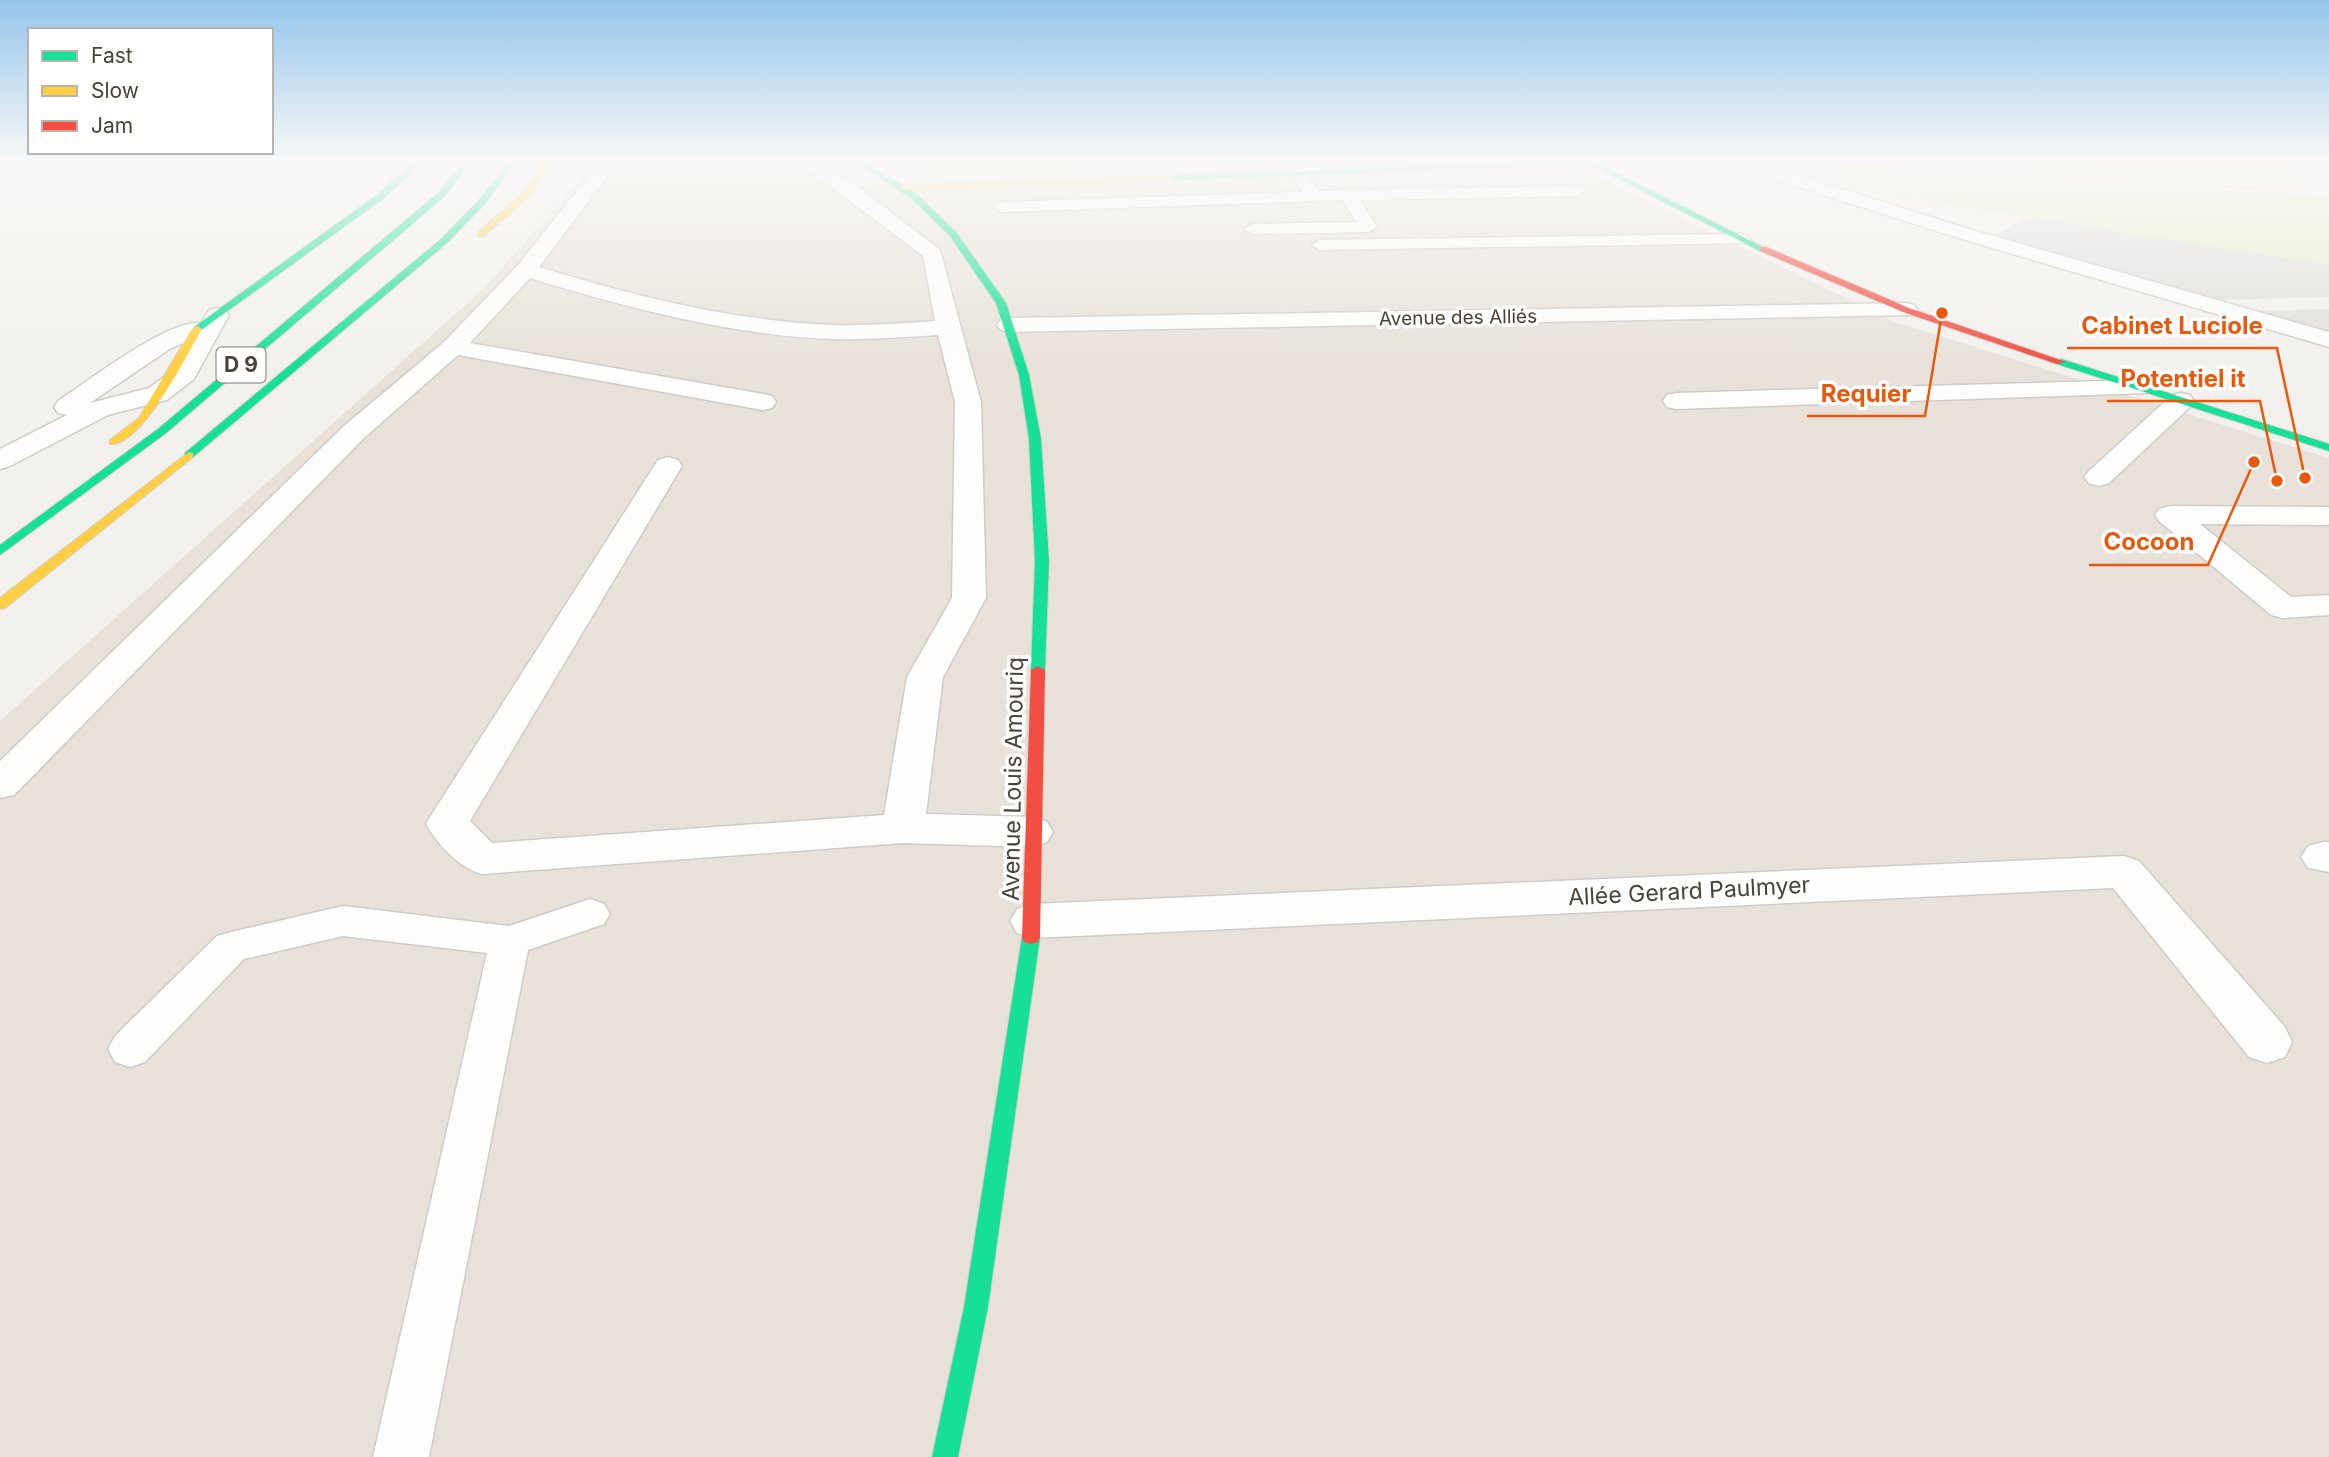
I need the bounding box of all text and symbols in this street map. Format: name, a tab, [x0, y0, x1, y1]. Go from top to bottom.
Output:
legend	[28, 28, 273, 154]
text: Fast	[91, 43, 133, 68]
text: Slow	[91, 78, 139, 103]
text: Jam	[91, 113, 133, 138]
callout: Cabinet Luciole	[2067, 303, 2277, 348]
street label: Avenue des Alliés	[1379, 305, 1537, 330]
text: Cabinet Luciole	[2081, 311, 2263, 340]
road number: D 9	[216, 348, 266, 382]
callout: Potentiel it	[2107, 356, 2260, 401]
text: Potentiel it	[2121, 364, 2246, 393]
callout: Requier	[1807, 371, 1925, 416]
text: Requier	[1821, 379, 1911, 408]
callout: Cocoon	[2089, 520, 2208, 565]
text: Cocoon	[2104, 527, 2194, 556]
street label: Avenue Louis Amouriq	[997, 657, 1029, 901]
street label: Allée Gerard Paulmyer	[1567, 871, 1811, 911]

